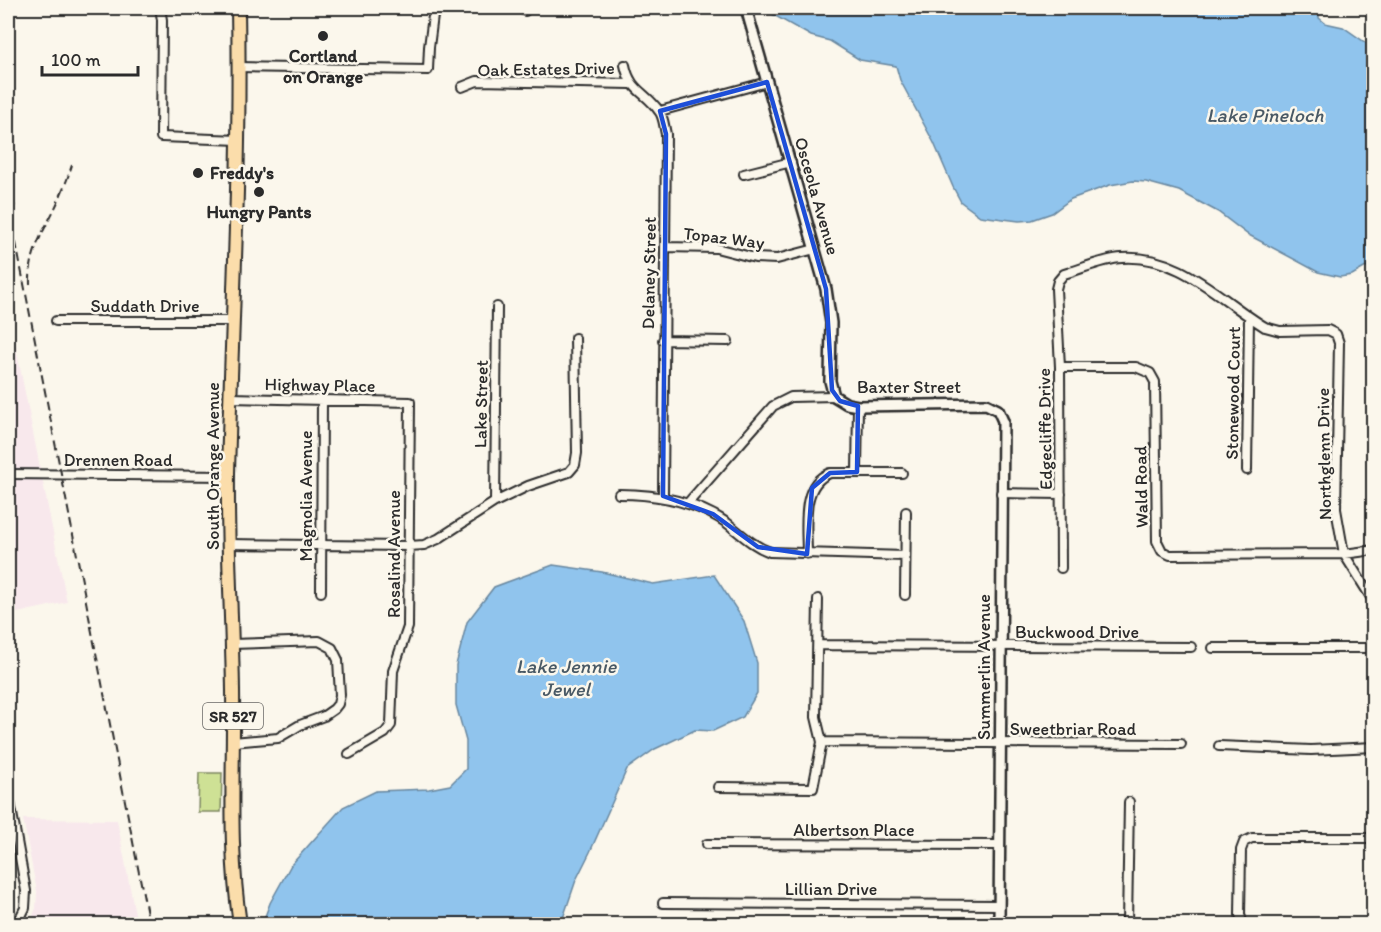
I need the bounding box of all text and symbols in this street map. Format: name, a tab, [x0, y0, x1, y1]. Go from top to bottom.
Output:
marker: Cortland on Orange	[316, 29, 330, 43]
scale bar	[42, 39, 138, 77]
place label: Cortland on Orange	[283, 45, 363, 88]
text: 100 m	[51, 49, 101, 71]
street label: Oak Estates Drive	[477, 57, 615, 81]
water label: Lake Pineloch	[1207, 103, 1324, 127]
street label: Osceola Avenue	[790, 134, 844, 258]
place label: Freddy's	[210, 162, 274, 184]
marker: Freddy's	[191, 166, 205, 180]
marker: Hungry Pants	[252, 185, 266, 199]
place label: Hungry Pants	[207, 201, 311, 223]
street label: Delaney Street	[637, 216, 661, 330]
street label: Topaz Way	[682, 222, 766, 254]
street label: Suddath Drive	[90, 295, 200, 317]
street label: Stonewood Court	[1221, 326, 1245, 460]
street label: Lake Street	[469, 359, 493, 448]
street label: Edgecliffe Drive	[1033, 368, 1057, 490]
street label: Highway Place	[264, 373, 376, 397]
street label: Baxter Street	[857, 376, 961, 398]
street label: South Orange Avenue	[202, 382, 224, 550]
street label: Northglenn Drive	[1312, 388, 1336, 520]
street label: Magnolia Avenue	[295, 431, 317, 561]
street label: Wald Road	[1129, 445, 1153, 528]
street label: Drennen Road	[63, 449, 173, 471]
street label: Rosalind Avenue	[383, 490, 405, 618]
street label: Summerlin Avenue	[973, 594, 995, 740]
street label: Buckwood Drive	[1015, 621, 1139, 643]
water label: Lake Jennie Jewel	[516, 654, 618, 701]
road number: SR 527	[203, 703, 263, 729]
street label: Sweetbriar Road	[1010, 718, 1137, 740]
street label: Albertson Place	[793, 819, 915, 841]
street label: Lillian Drive	[785, 878, 877, 900]

